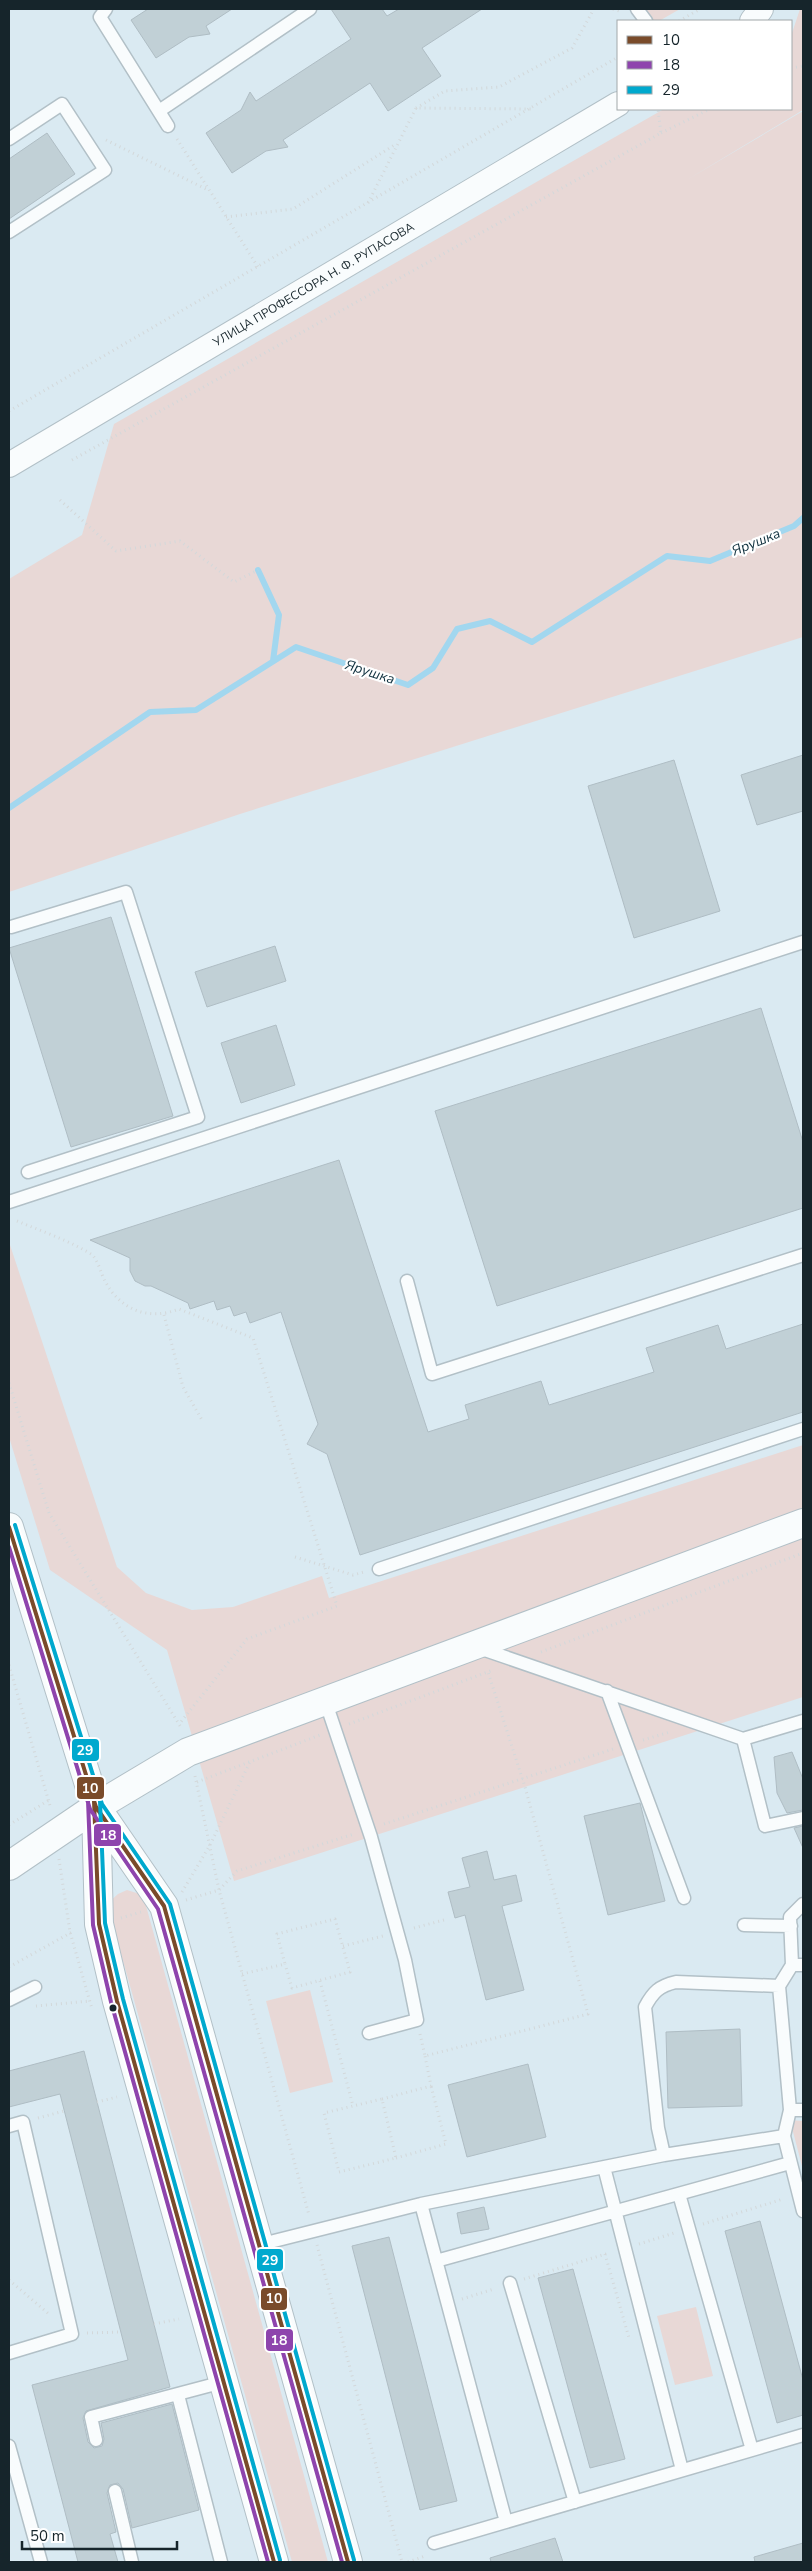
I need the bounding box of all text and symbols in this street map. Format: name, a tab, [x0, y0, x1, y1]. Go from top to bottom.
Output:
legend	[617, 20, 792, 110]
text: 10	[662, 30, 680, 50]
text: 18	[662, 55, 680, 75]
text: 29	[662, 80, 680, 100]
street label: УЛИЦА ПРОФЕССОРА Н. Ф. РУПАСОВА	[209, 219, 417, 351]
water label: Ярушка	[729, 524, 783, 560]
water label: Ярушка	[343, 655, 397, 689]
line badge: 29	[71, 1738, 100, 1762]
text: 29	[77, 1741, 93, 1760]
line badge: 10	[76, 1776, 105, 1800]
text: 10	[82, 1779, 98, 1798]
line badge: 18	[93, 1823, 122, 1847]
text: 18	[100, 1826, 116, 1845]
unlabelled marker	[108, 2003, 118, 2013]
line badge: 29	[256, 2248, 284, 2272]
text: 29	[262, 2251, 278, 2270]
line badge: 10	[260, 2287, 288, 2311]
text: 10	[266, 2289, 282, 2308]
line badge: 18	[265, 2328, 294, 2352]
text: 18	[271, 2331, 287, 2350]
scale bar	[22, 2518, 178, 2550]
text: 50 m	[30, 2526, 65, 2546]

